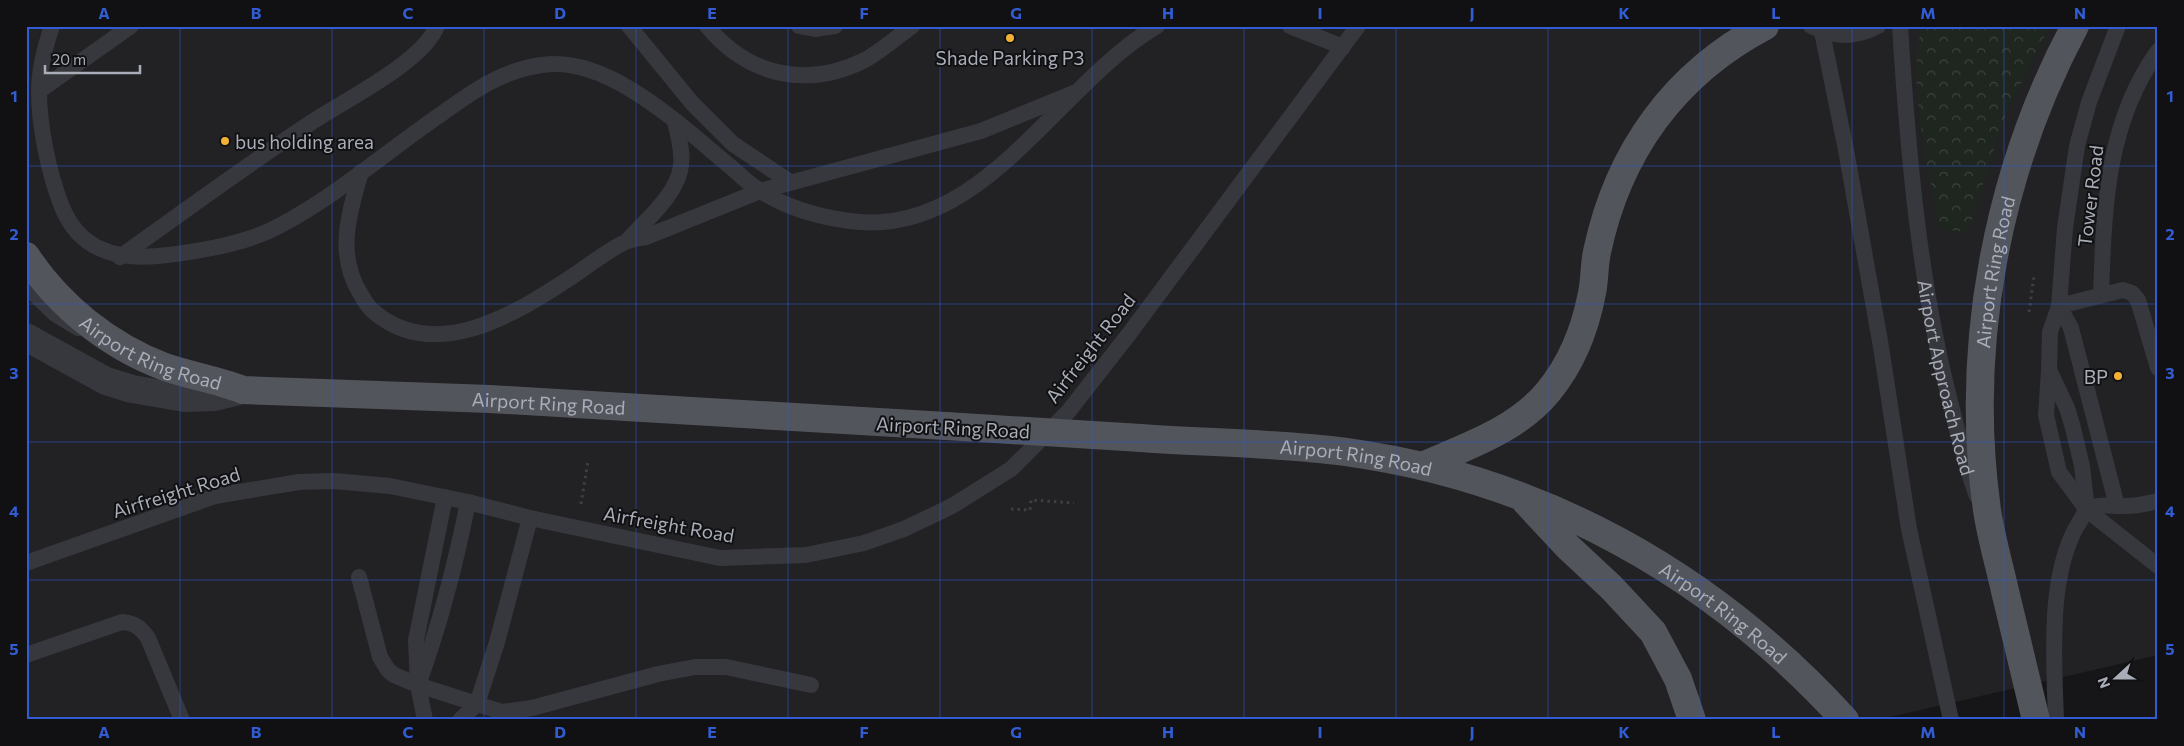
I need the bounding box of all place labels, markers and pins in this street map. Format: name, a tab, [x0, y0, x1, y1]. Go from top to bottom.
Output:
marker: Shade Parking P3	[1004, 32, 1016, 44]
place label: Shade Parking P3	[936, 46, 1084, 69]
place label: bus holding area	[235, 130, 374, 153]
marker: bus holding area	[219, 135, 231, 147]
place label: BP	[2084, 365, 2108, 388]
marker: BP	[2112, 370, 2124, 382]

